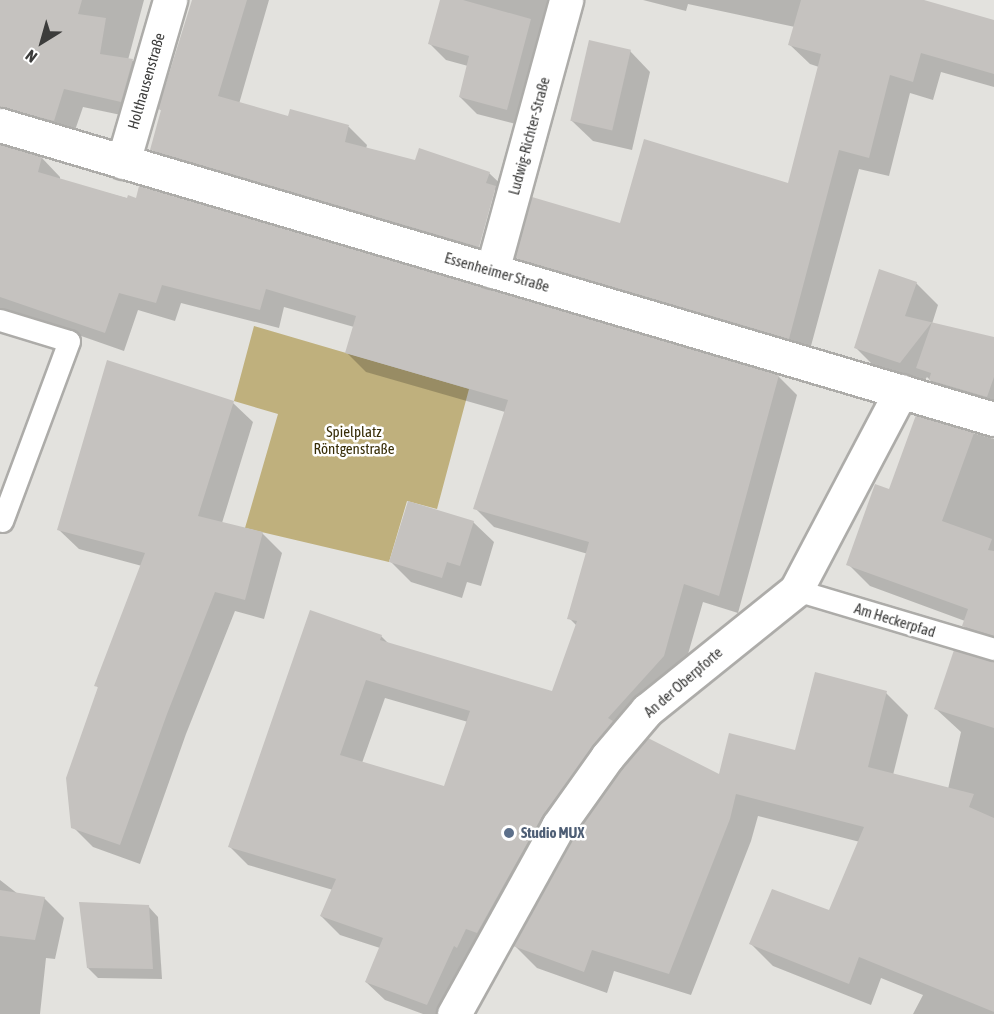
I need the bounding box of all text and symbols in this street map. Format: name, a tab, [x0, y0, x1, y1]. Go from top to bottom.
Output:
north arrow	[12, 12, 72, 72]
street label: Holthausenstraße	[124, 31, 168, 131]
text: N	[22, 46, 40, 66]
street label: Ludwig-Richter-Straße	[505, 75, 553, 197]
street label: Essenheimer Straße	[442, 248, 552, 296]
park label: Spielplatz Röntgenstraße	[314, 422, 394, 457]
street label: Am Heckerpfad	[852, 599, 938, 641]
street label: An der Oberpforte	[640, 643, 726, 721]
place label: Studio MUX	[521, 824, 584, 842]
marker: Studio MUX	[502, 826, 516, 840]

